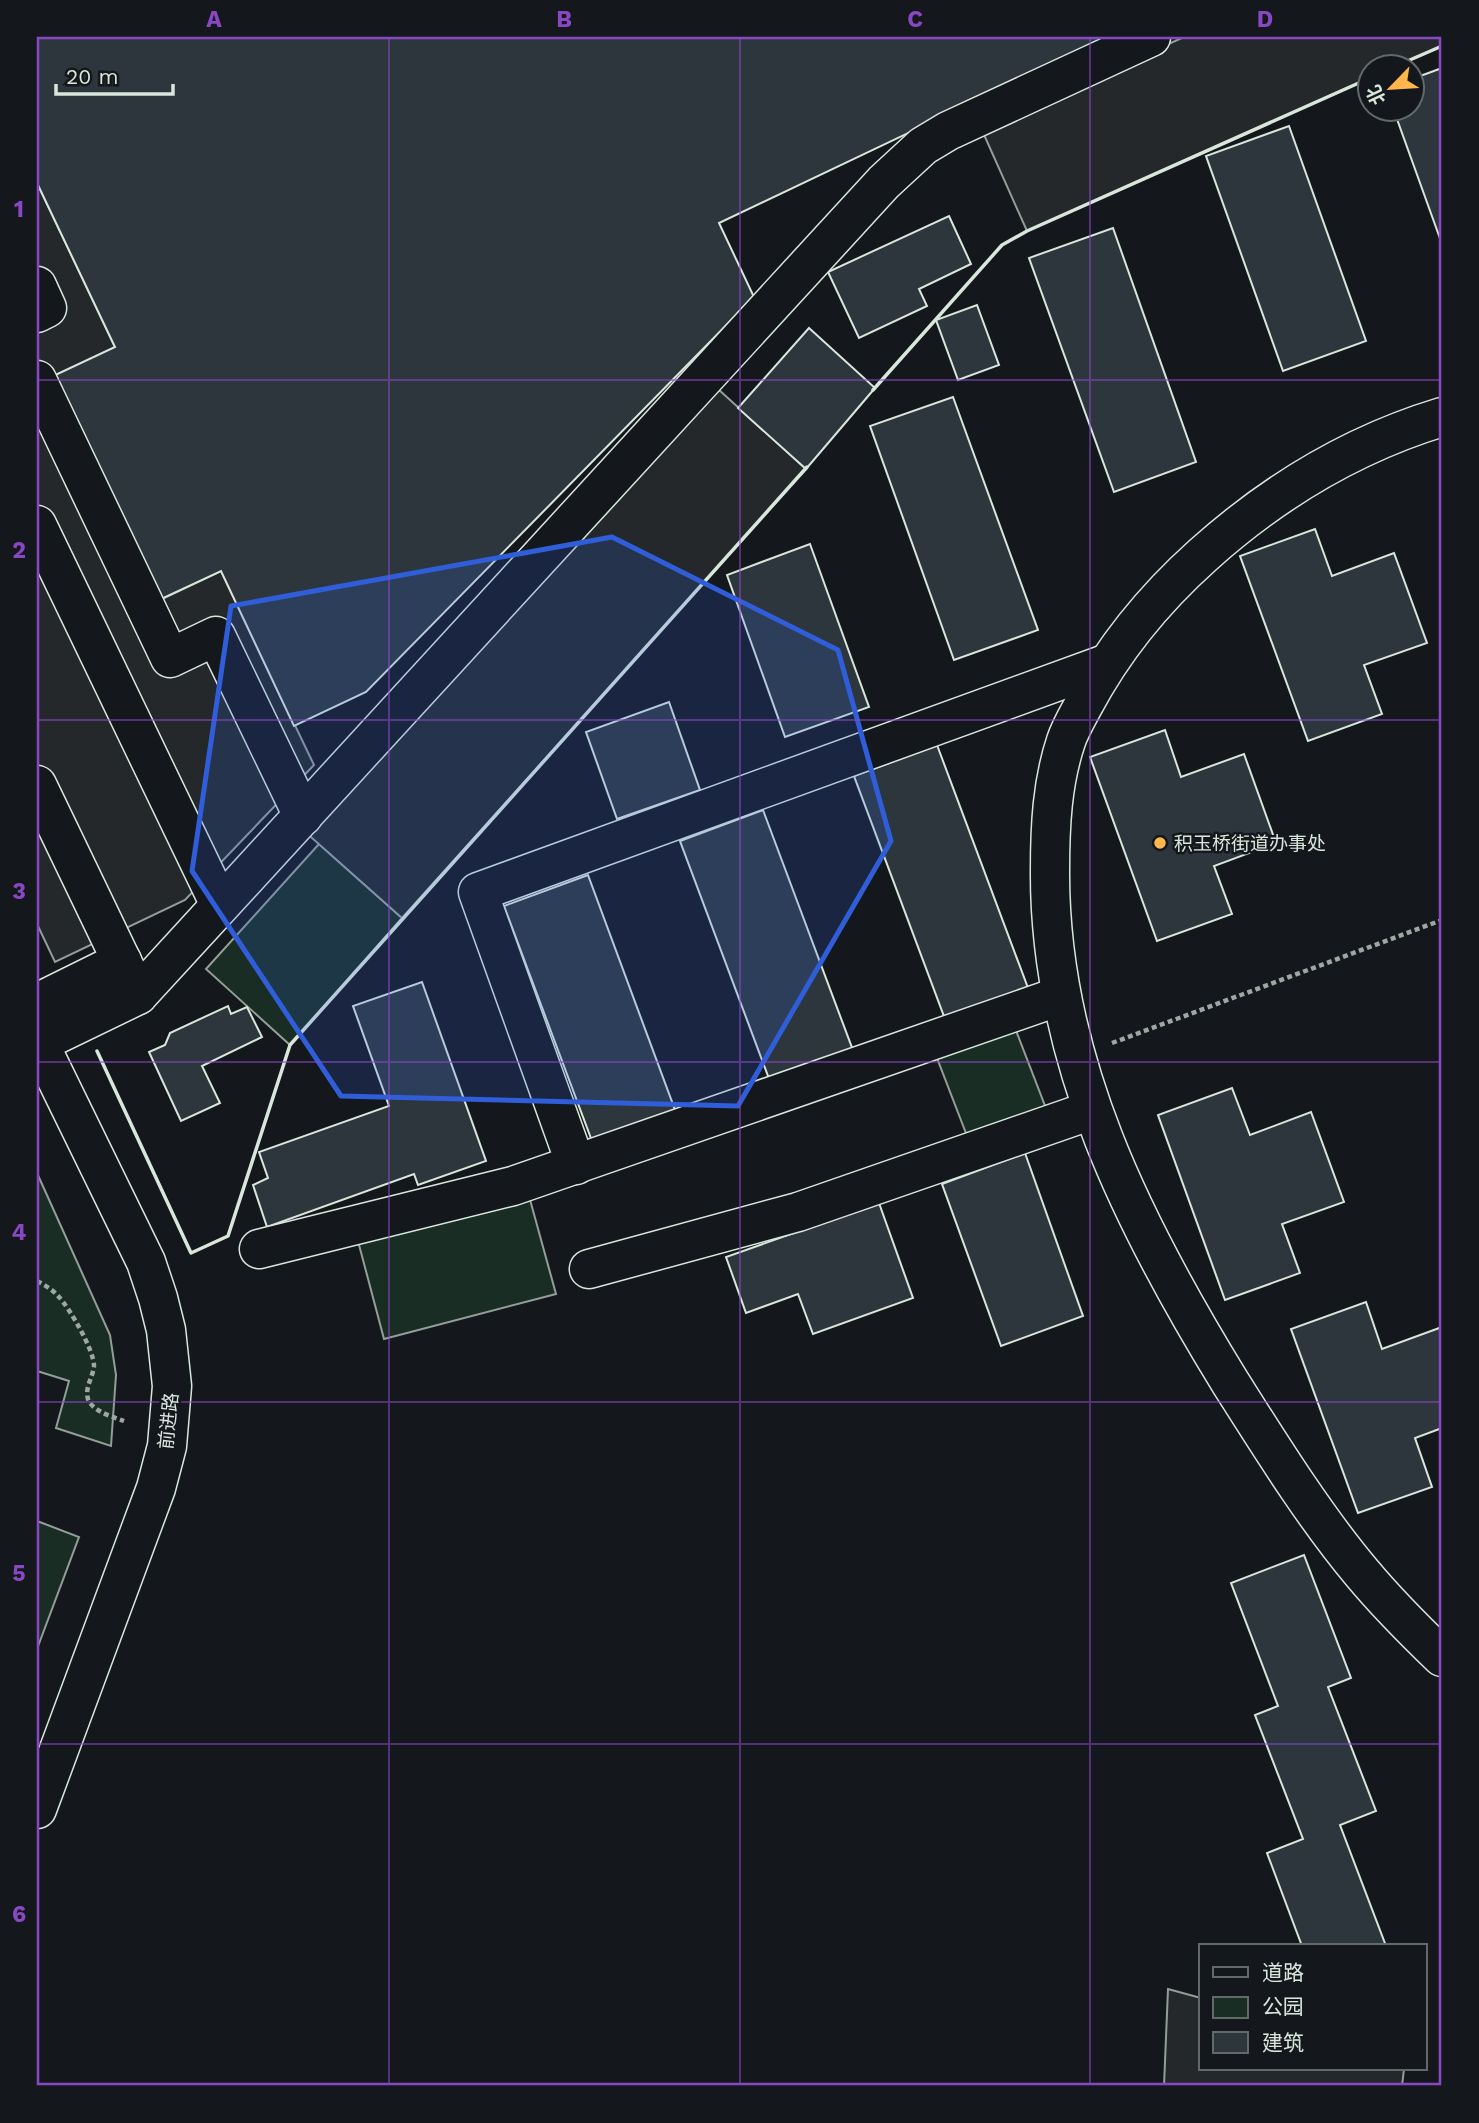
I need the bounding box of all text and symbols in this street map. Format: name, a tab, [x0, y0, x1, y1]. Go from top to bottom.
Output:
text: A	[206, 6, 222, 33]
text: B	[556, 6, 572, 33]
text: C	[907, 6, 923, 33]
text: D	[1257, 6, 1273, 33]
scale bar	[56, 52, 173, 96]
north arrow	[1356, 52, 1426, 122]
text: 20 m	[66, 64, 118, 89]
text: 北	[1362, 81, 1390, 108]
text: 1	[14, 196, 24, 223]
text: 2	[12, 537, 26, 564]
place label: 积玉桥街道办事处	[1174, 832, 1326, 855]
marker: 积玉桥街道办事处	[1152, 835, 1168, 851]
text: 3	[12, 878, 26, 905]
text: 4	[12, 1219, 27, 1246]
street label: 前进路	[154, 1391, 183, 1451]
text: 5	[12, 1560, 26, 1587]
text: 6	[12, 1901, 26, 1928]
legend	[1199, 1944, 1426, 2070]
text: 道路	[1262, 1960, 1304, 1985]
text: 公园	[1262, 1994, 1304, 2019]
text: 建筑	[1262, 2030, 1304, 2055]

